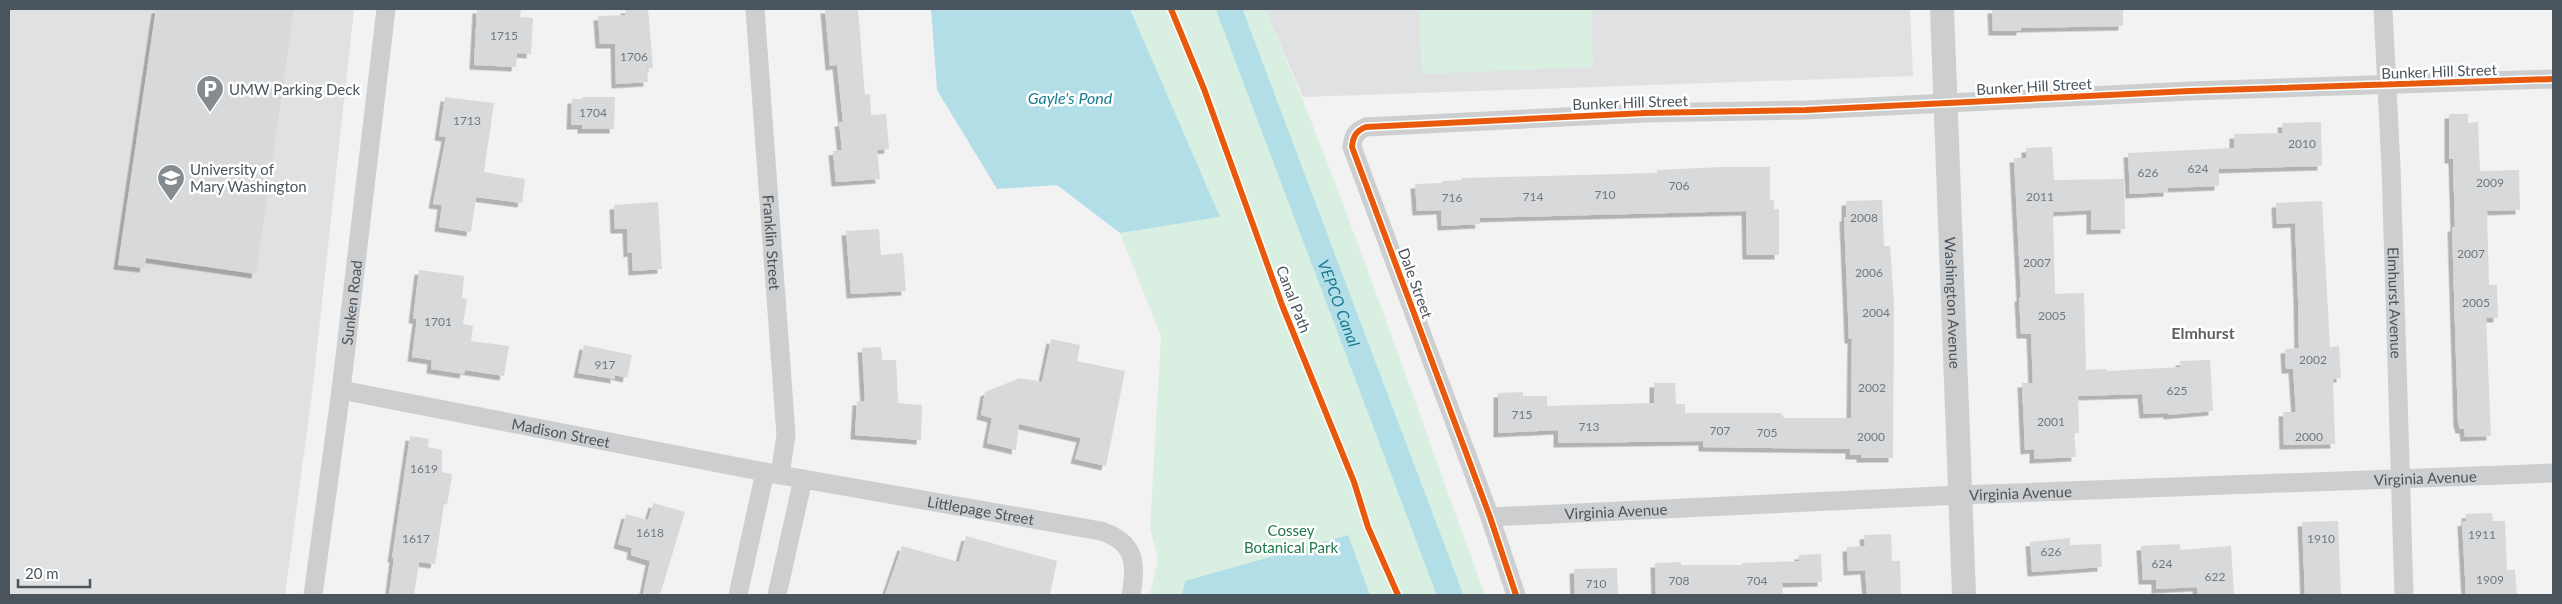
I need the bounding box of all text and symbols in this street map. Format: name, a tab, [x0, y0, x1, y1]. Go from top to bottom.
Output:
house number: 1715	[490, 28, 518, 43]
house number: 1706	[620, 49, 648, 64]
street label: Bunker Hill Street	[2381, 60, 2498, 82]
parking icon: UMW Parking Deck	[195, 74, 225, 113]
street label: Bunker Hill Street	[1976, 74, 2093, 98]
place label: UMW Parking Deck	[229, 80, 360, 98]
water label: Gayle's Pond	[1028, 88, 1113, 107]
street label: Bunker Hill Street	[1572, 91, 1689, 113]
house number: 1704	[579, 105, 607, 120]
house number: 1713	[453, 113, 481, 128]
house number: 2010	[2288, 136, 2316, 151]
place label: University of Mary Washington	[190, 160, 307, 195]
house number: 624	[2188, 161, 2208, 176]
school or university icon: University of Mary Washington	[156, 163, 186, 202]
house number: 626	[2138, 165, 2158, 180]
house number: 2009	[2476, 175, 2504, 190]
house number: 706	[1669, 178, 1689, 193]
house number: 710	[1595, 187, 1615, 202]
house number: 714	[1523, 189, 1543, 204]
house number: 2011	[2026, 189, 2054, 204]
house number: 716	[1442, 190, 1462, 205]
street label: Franklin Street	[760, 194, 784, 291]
house number: 2008	[1850, 210, 1878, 225]
street label: Washington Avenue	[1942, 236, 1965, 369]
street label: Dale Street	[1395, 245, 1437, 321]
house number: 2007	[2457, 246, 2485, 261]
street label: Elmhurst Avenue	[2384, 247, 2406, 359]
house number: 2007	[2023, 255, 2051, 270]
water label: VEPCO Canal	[1315, 257, 1365, 349]
street label: Sunken Road	[337, 259, 365, 346]
street label: Canal Path	[1273, 263, 1315, 335]
house number: 2006	[1855, 265, 1883, 280]
house number: 2005	[2462, 295, 2490, 310]
house number: 2004	[1862, 305, 1890, 320]
house number: 2005	[2038, 308, 2066, 323]
house number: 1701	[424, 314, 452, 329]
district label: Elmhurst	[2171, 323, 2235, 342]
house number: 2002	[2299, 352, 2327, 367]
house number: 917	[595, 357, 615, 372]
house number: 2002	[1858, 380, 1886, 395]
house number: 625	[2167, 383, 2187, 398]
house number: 715	[1512, 407, 1532, 422]
street label: Madison Street	[510, 414, 612, 451]
house number: 2001	[2037, 414, 2065, 429]
house number: 713	[1579, 419, 1599, 434]
house number: 707	[1710, 423, 1730, 438]
house number: 705	[1757, 425, 1777, 440]
house number: 2000	[1857, 429, 1885, 444]
house number: 2000	[2295, 429, 2323, 444]
house number: 1619	[410, 461, 438, 476]
street label: Virginia Avenue	[2373, 467, 2477, 489]
street label: Virginia Avenue	[1969, 482, 2072, 504]
street label: Littlepage Street	[926, 492, 1036, 528]
street label: Virginia Avenue	[1564, 500, 1668, 523]
park label: Cossey Botanical Park	[1244, 521, 1338, 556]
house number: 1618	[636, 525, 664, 540]
house number: 1911	[2468, 527, 2496, 542]
house number: 1617	[402, 531, 430, 546]
house number: 1910	[2307, 531, 2335, 546]
house number: 626	[2041, 544, 2061, 559]
scale bar	[18, 556, 90, 588]
house number: 624	[2152, 556, 2172, 571]
text: 20 m	[25, 564, 59, 582]
house number: 622	[2205, 569, 2225, 584]
house number: 1909	[2476, 572, 2504, 587]
house number: 708	[1669, 573, 1689, 588]
house number: 704	[1747, 573, 1767, 588]
house number: 710	[1586, 576, 1606, 591]

